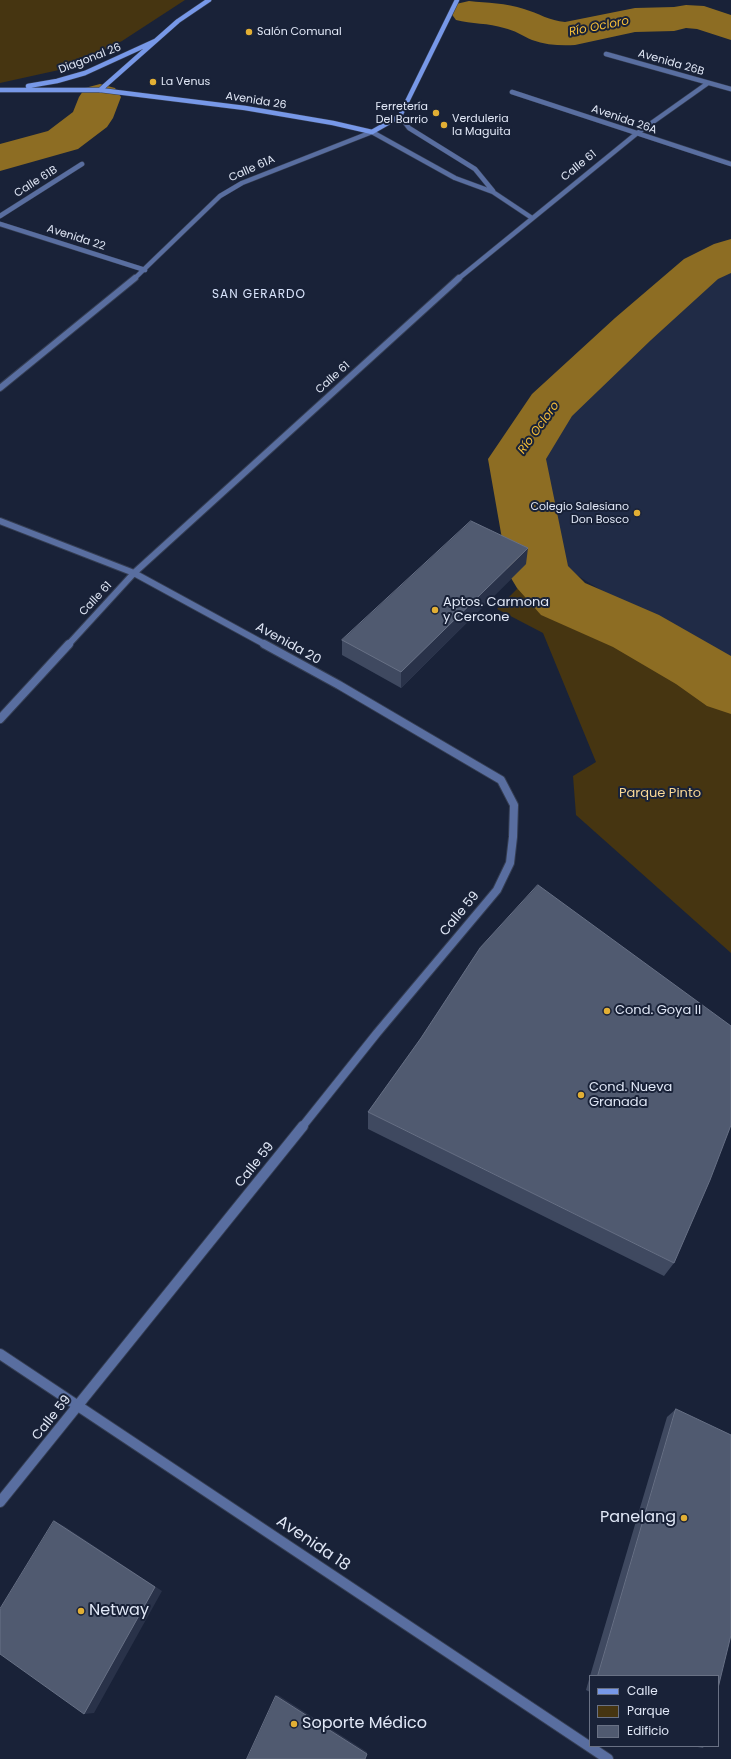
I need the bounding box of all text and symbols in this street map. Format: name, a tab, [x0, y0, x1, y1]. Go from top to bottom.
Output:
water label: Río Ocloro	[568, 14, 630, 40]
place label: Salón Comunal	[257, 25, 342, 39]
marker: Salón Comunal	[244, 27, 254, 37]
street label: Diagonal 26	[57, 41, 123, 77]
street label: Avenida 26B	[636, 47, 706, 79]
place label: La Venus	[161, 75, 210, 89]
marker: La Venus	[148, 77, 158, 87]
street label: Avenida 26	[225, 90, 287, 112]
place label: Ferretería Del Barrio	[376, 100, 428, 126]
street label: Avenida 26A	[589, 103, 659, 137]
marker: Ferretería Del Barrio	[431, 108, 441, 118]
place label: Verduleria la Maguita	[452, 112, 511, 138]
marker: Verduleria la Maguita	[439, 120, 449, 130]
street label: Calle 61	[559, 148, 599, 184]
street label: Calle 61A	[227, 153, 277, 185]
street label: Calle 61B	[12, 164, 60, 200]
street label: Avenida 22	[45, 222, 107, 254]
district label: SAN GERARDO	[212, 288, 306, 302]
street label: Calle 61	[313, 359, 353, 397]
water label: Río Ocloro	[515, 399, 563, 457]
place label: Colegio Salesiano Don Bosco	[530, 500, 629, 526]
marker: Colegio Salesiano Don Bosco	[632, 508, 642, 518]
street label: Calle 61	[77, 579, 115, 619]
place label: Aptos. Carmona y Cercone	[443, 595, 549, 626]
marker: Aptos. Carmona y Cercone	[430, 605, 440, 615]
street label: Avenida 20	[253, 620, 323, 668]
park label: Parque Pinto	[619, 786, 701, 802]
street label: Calle 59	[437, 889, 483, 939]
place label: Cond. Goya II	[615, 1003, 701, 1019]
marker: Cond. Goya II	[602, 1006, 612, 1016]
place label: Cond. Nueva Granada	[589, 1080, 672, 1111]
marker: Cond. Nueva Granada	[576, 1090, 586, 1100]
street label: Calle 59	[232, 1139, 278, 1191]
street label: Calle 59	[29, 1392, 75, 1444]
place label: Panelang	[600, 1508, 676, 1528]
street label: Avenida 18	[272, 1512, 354, 1576]
marker: Panelang	[679, 1513, 689, 1523]
place label: Netway	[89, 1601, 149, 1621]
marker: Netway	[76, 1606, 86, 1616]
legend	[589, 1675, 719, 1747]
text: Calle	[627, 1682, 658, 1699]
text: Parque	[627, 1702, 670, 1719]
place label: Soporte Médico	[302, 1714, 427, 1734]
marker: Soporte Médico	[289, 1719, 299, 1729]
text: Edificio	[627, 1722, 669, 1739]

